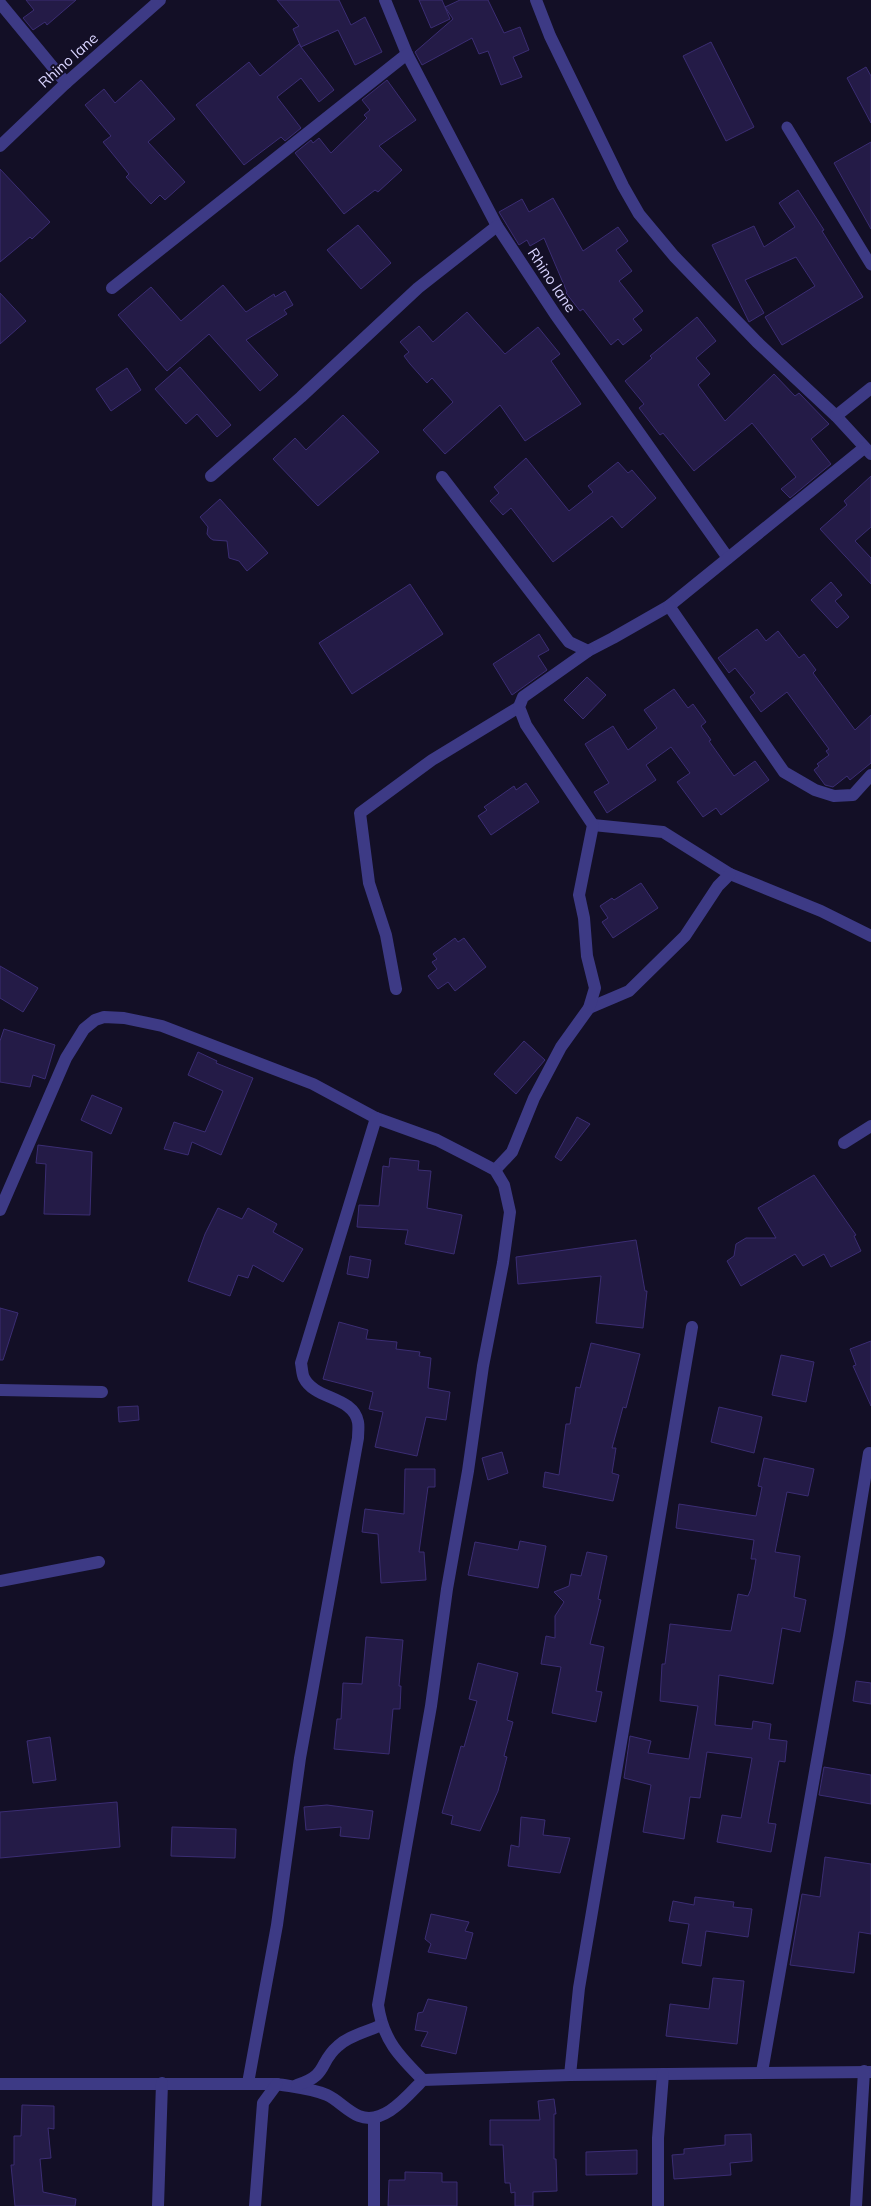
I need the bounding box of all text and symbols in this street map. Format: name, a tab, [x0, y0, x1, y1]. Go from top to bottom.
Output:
street label: Rhino lane	[34, 28, 102, 92]
street label: Rhino lane	[524, 244, 580, 316]

